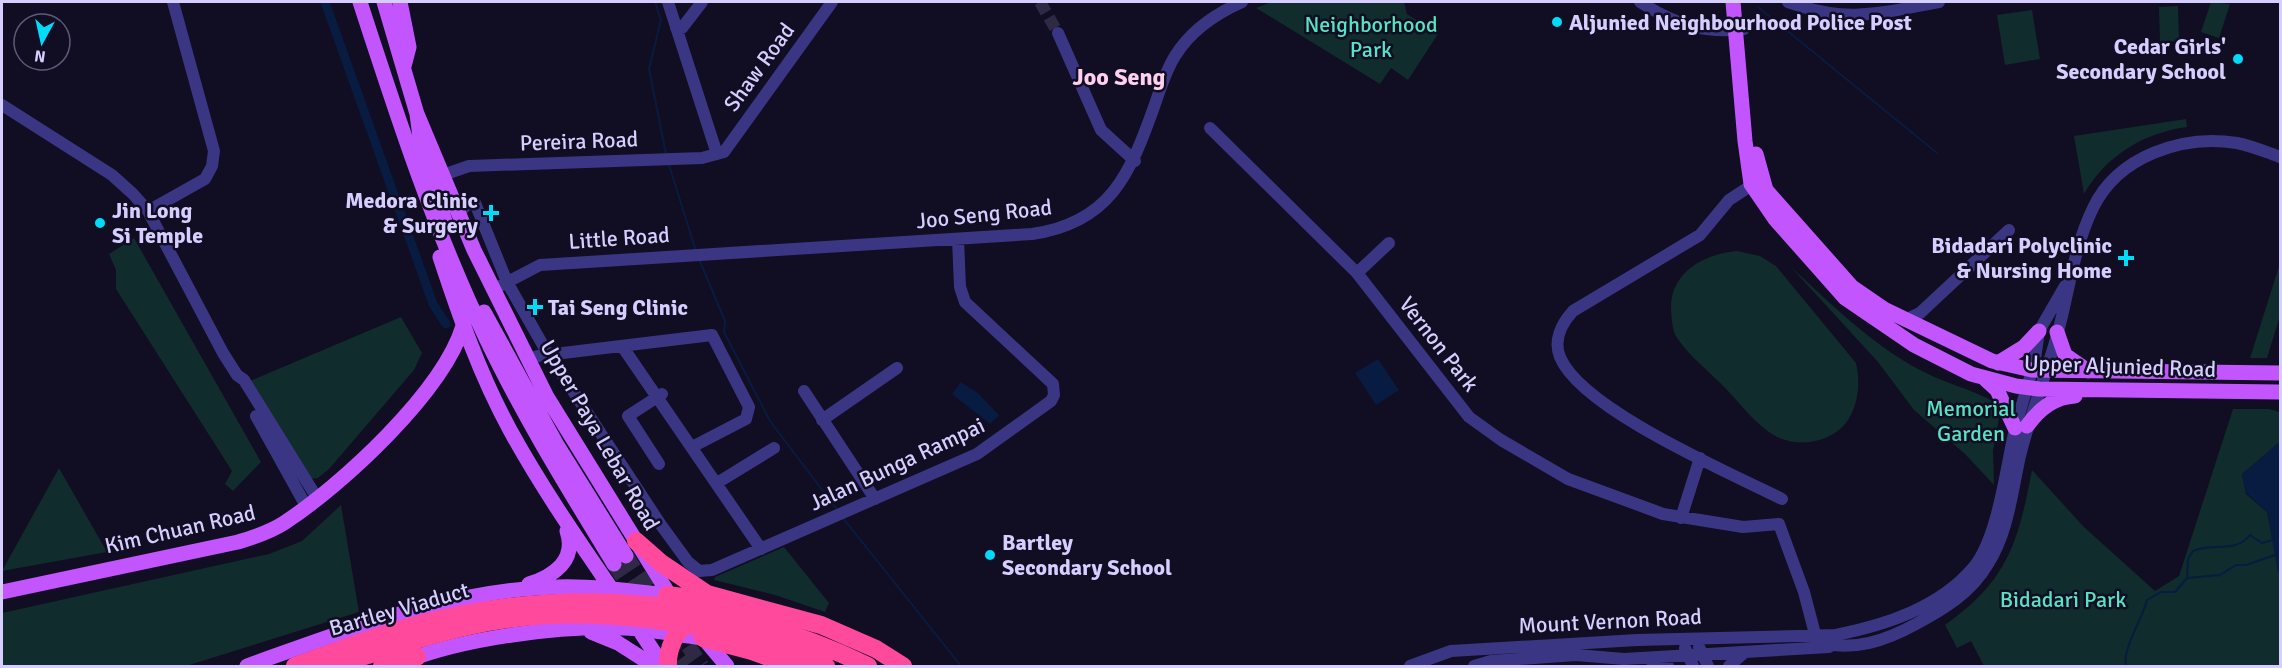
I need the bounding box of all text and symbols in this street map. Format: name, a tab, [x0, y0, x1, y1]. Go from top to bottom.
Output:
place label: Aljunied Neighbourhood Police Post	[1569, 9, 1912, 36]
park label: Neighborhood Park	[1304, 11, 1438, 63]
north arrow	[12, 12, 72, 72]
marker: Aljunied Neighbourhood Police Post	[1550, 15, 1564, 29]
street label: Shaw Road	[718, 17, 800, 117]
place label: Cedar Girls' Secondary School	[2056, 33, 2226, 85]
text: N	[33, 45, 47, 67]
marker: Cedar Girls' Secondary School	[2231, 52, 2245, 66]
district label: Joo Seng	[1073, 62, 1166, 92]
street label: Pereira Road	[519, 125, 639, 157]
place label: Medora Clinic & Surgery	[345, 187, 478, 239]
street label: Joo Seng Road	[915, 193, 1053, 235]
place label: Jin Long Si Temple	[112, 197, 203, 249]
marker: Medora Clinic & Surgery	[482, 204, 500, 222]
marker: Jin Long Si Temple	[93, 216, 107, 230]
street label: Little Road	[567, 221, 671, 255]
place label: Bidadari Polyclinic & Nursing Home	[1931, 232, 2112, 284]
marker: Bidadari Polyclinic & Nursing Home	[2117, 249, 2135, 267]
street label: Vernon Park	[1394, 291, 1484, 397]
place label: Tai Seng Clinic	[548, 294, 688, 321]
marker: Tai Seng Clinic	[526, 298, 544, 316]
street label: Upper Paya Lebar Road	[534, 335, 666, 535]
street label: Upper Aljunied Road	[2023, 349, 2217, 383]
park label: Memorial Garden	[1926, 395, 2016, 447]
street label: Jalan Bunga Rampai	[805, 412, 989, 516]
street label: Kim Chuan Road	[102, 499, 258, 559]
place label: Bartley Secondary School	[1002, 529, 1172, 581]
marker: Bartley Secondary School	[983, 548, 997, 562]
street label: Bartley Viaduct	[326, 576, 472, 642]
park label: Bidadari Park	[2000, 586, 2126, 613]
street label: Mount Vernon Road	[1518, 603, 1702, 639]

